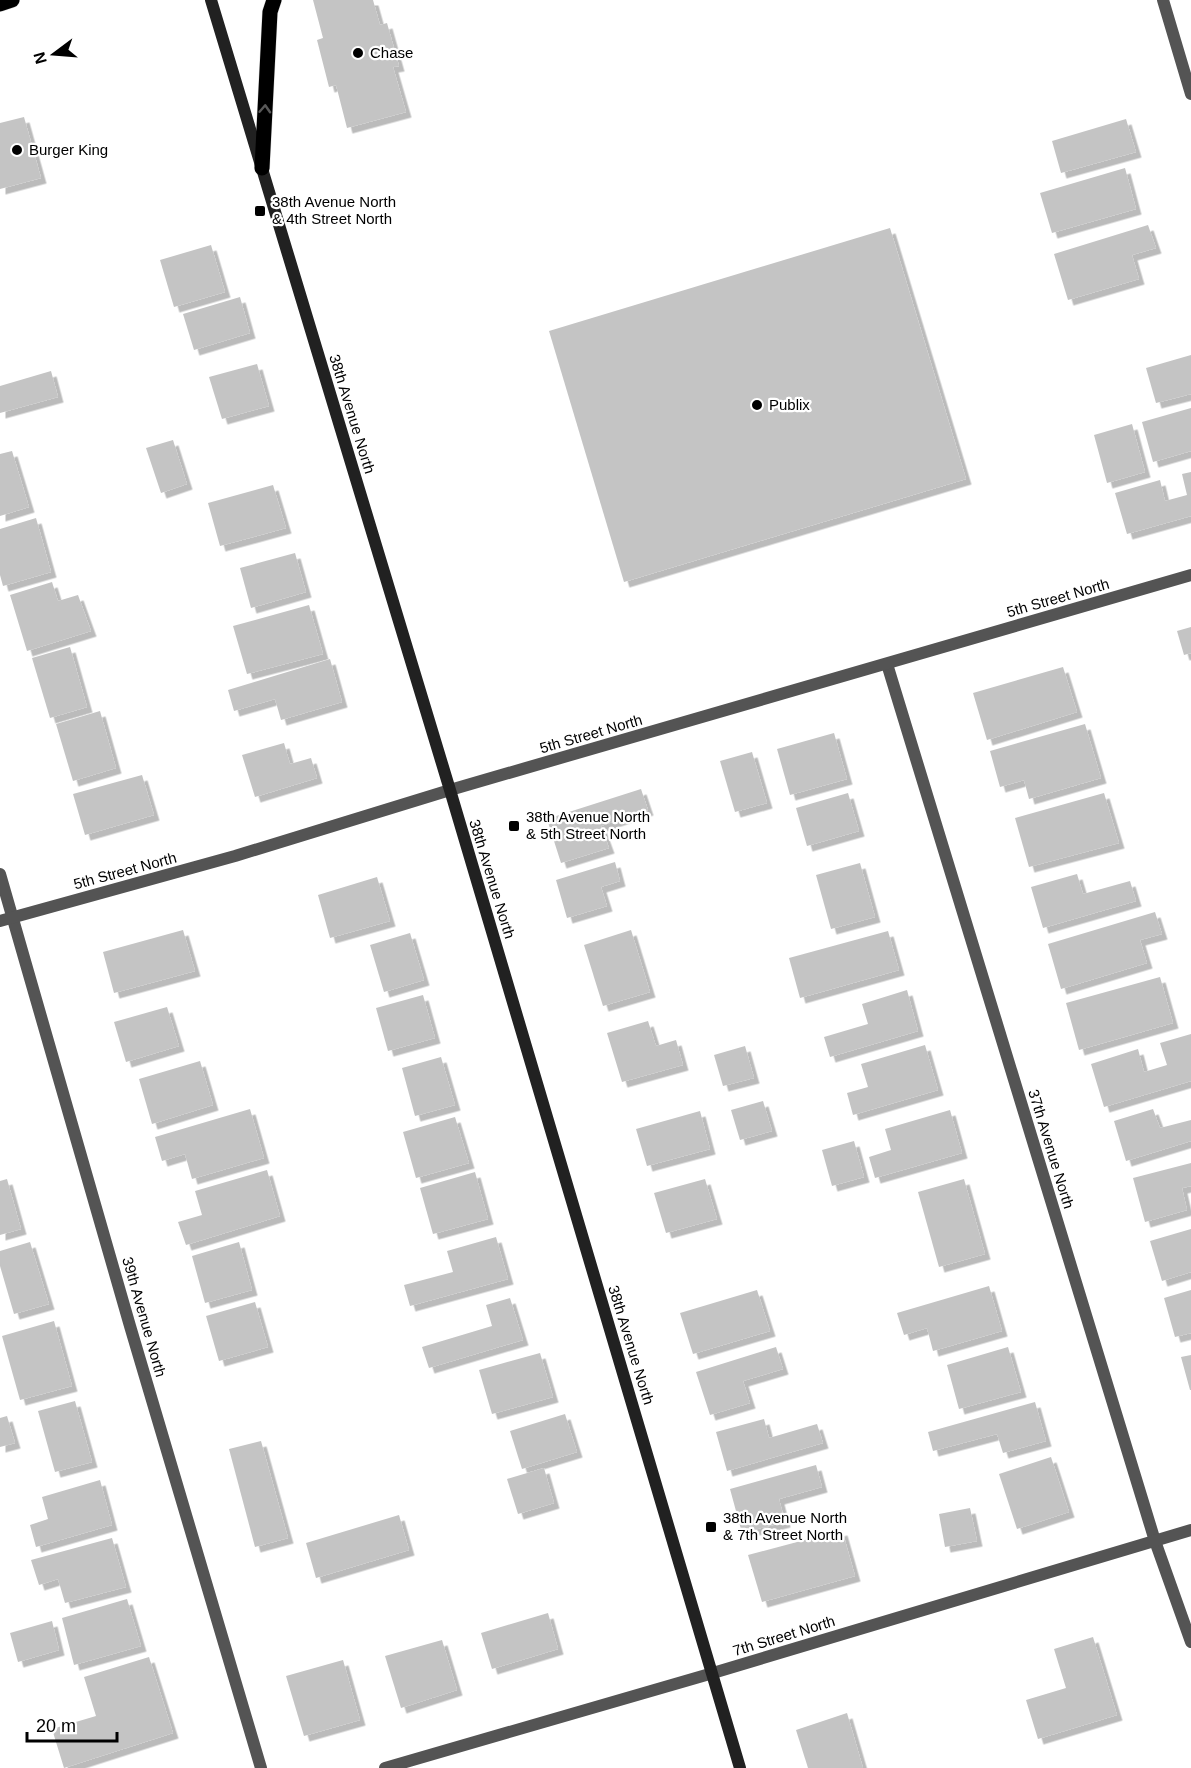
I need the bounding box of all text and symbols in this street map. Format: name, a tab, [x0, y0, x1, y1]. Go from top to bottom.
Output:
north arrow	[24, 24, 84, 84]
place label: Chase	[370, 44, 413, 61]
marker: Chase	[351, 46, 365, 60]
text: N	[30, 50, 50, 66]
one-way arrow	[258, 105, 271, 114]
place label: Burger King	[29, 141, 108, 158]
marker: Burger King	[10, 143, 24, 157]
place label: 38th Avenue North & 4th Street North	[272, 193, 396, 227]
marker: 38th Avenue North & 4th Street North	[253, 204, 267, 218]
street label: 38th Avenue North	[326, 352, 379, 476]
place label: Publix	[769, 396, 810, 413]
marker: Publix	[750, 398, 764, 412]
street label: 5th Street North	[1005, 575, 1111, 620]
street label: 5th Street North	[538, 711, 644, 756]
place label: 38th Avenue North & 5th Street North	[526, 808, 650, 842]
street label: 38th Avenue North	[466, 817, 519, 941]
marker: 38th Avenue North & 5th Street North	[507, 819, 521, 833]
street label: 5th Street North	[72, 849, 178, 892]
street label: 37th Avenue North	[1025, 1087, 1078, 1211]
street label: 39th Avenue North	[119, 1255, 170, 1379]
street label: 38th Avenue North	[605, 1283, 658, 1407]
place label: 38th Avenue North & 7th Street North	[723, 1509, 847, 1543]
marker: 38th Avenue North & 7th Street North	[704, 1520, 718, 1534]
street label: 7th Street North	[731, 1612, 837, 1659]
scale bar	[27, 1705, 117, 1743]
text: 20 m	[36, 1716, 76, 1736]

